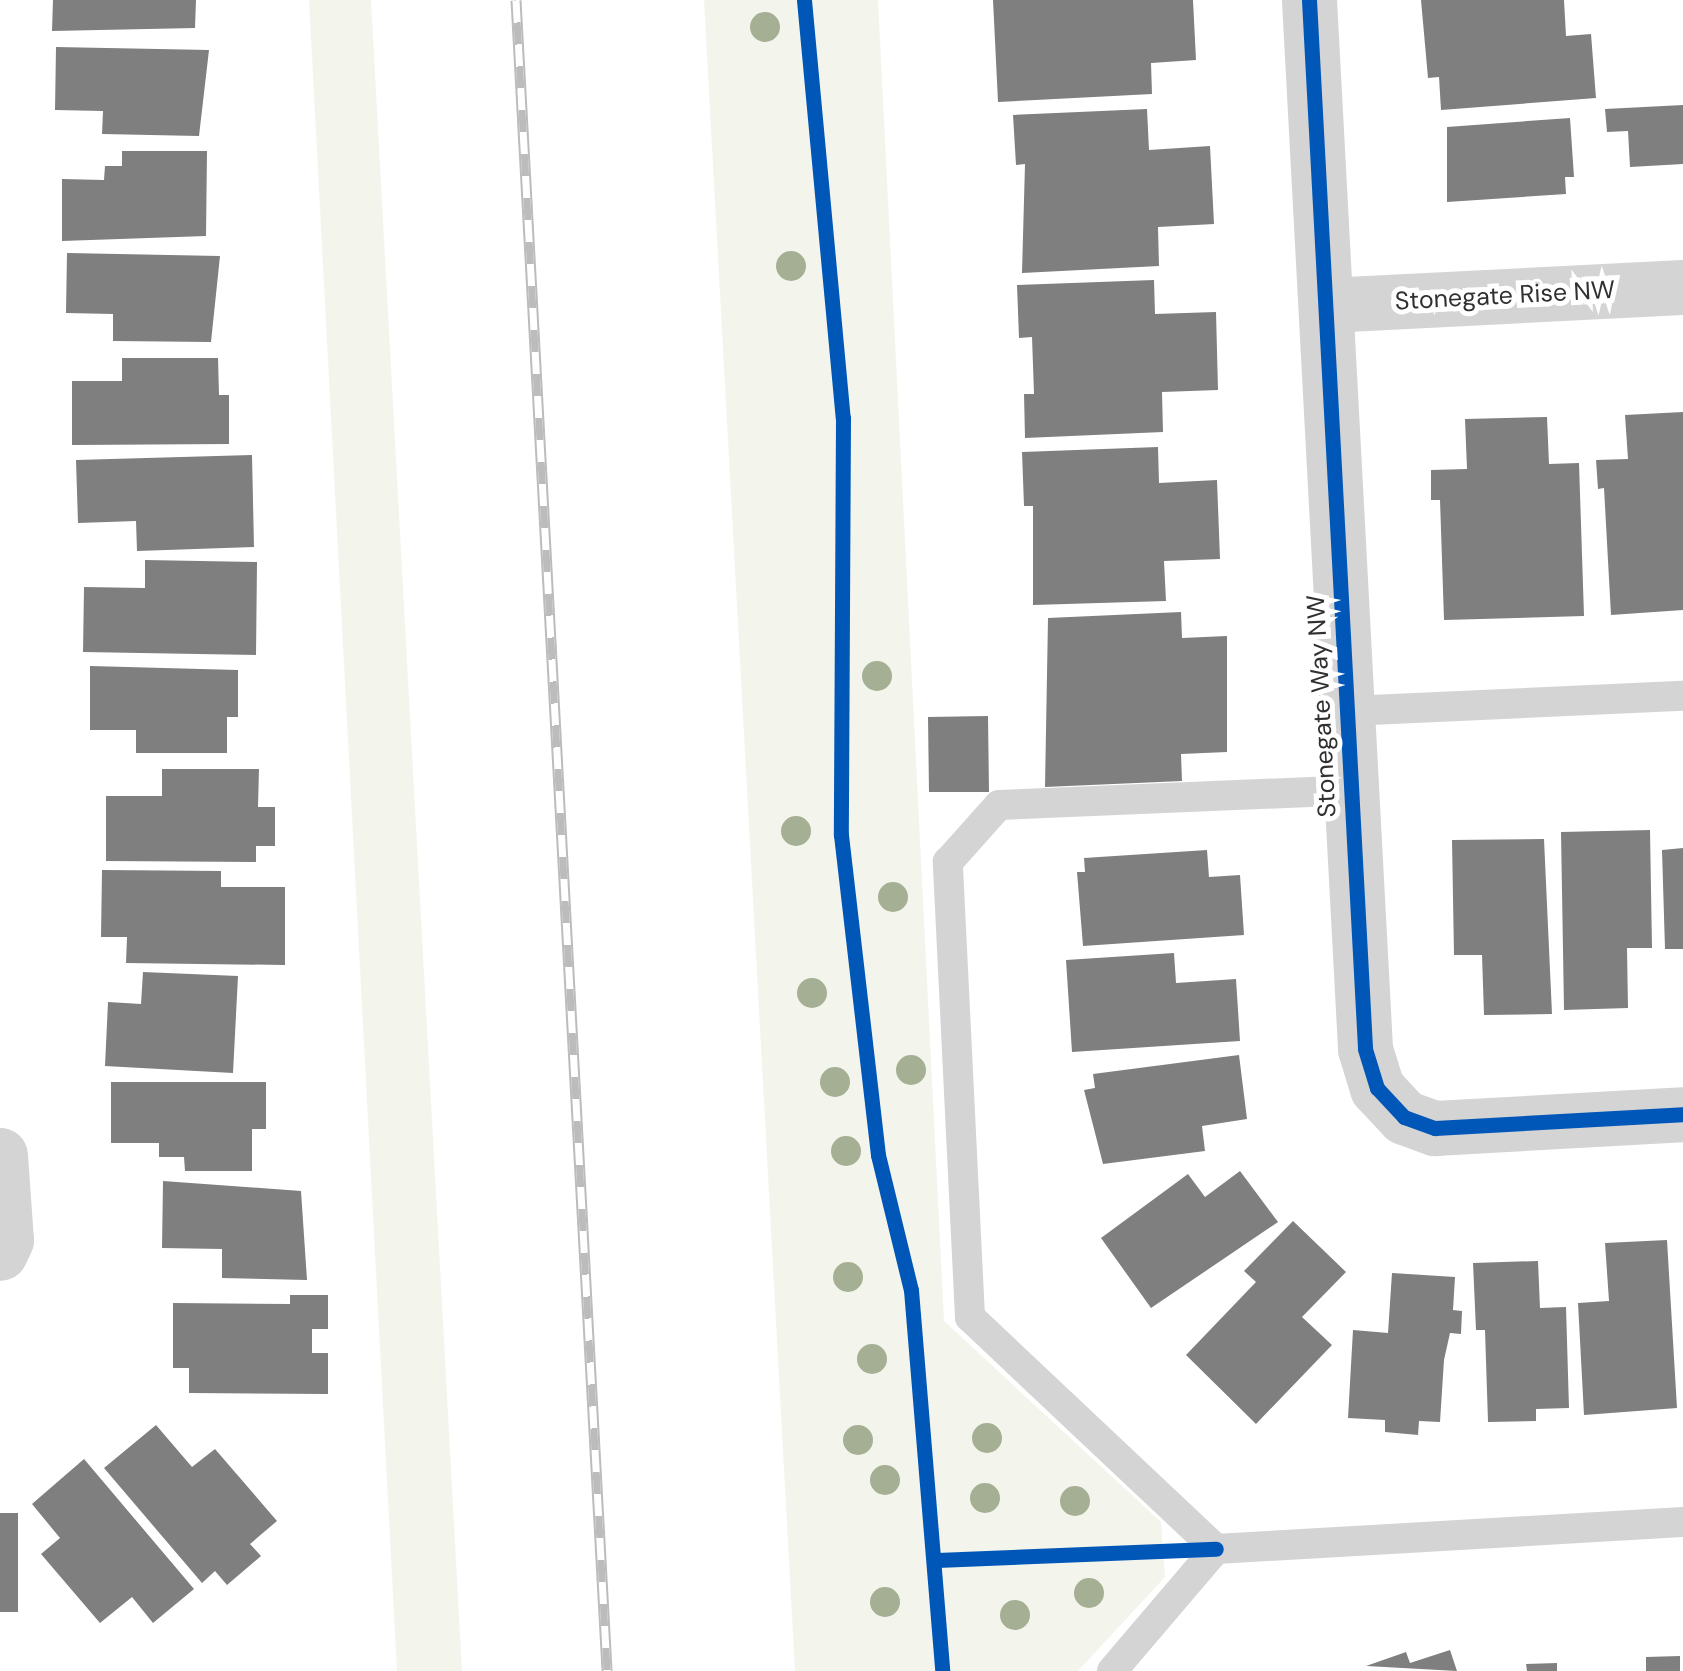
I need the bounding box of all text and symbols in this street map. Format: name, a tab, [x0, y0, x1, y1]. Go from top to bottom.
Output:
street label: Stonegate Rise NW	[1394, 275, 1616, 317]
street label: Stonegate Way NW	[1301, 594, 1343, 818]

